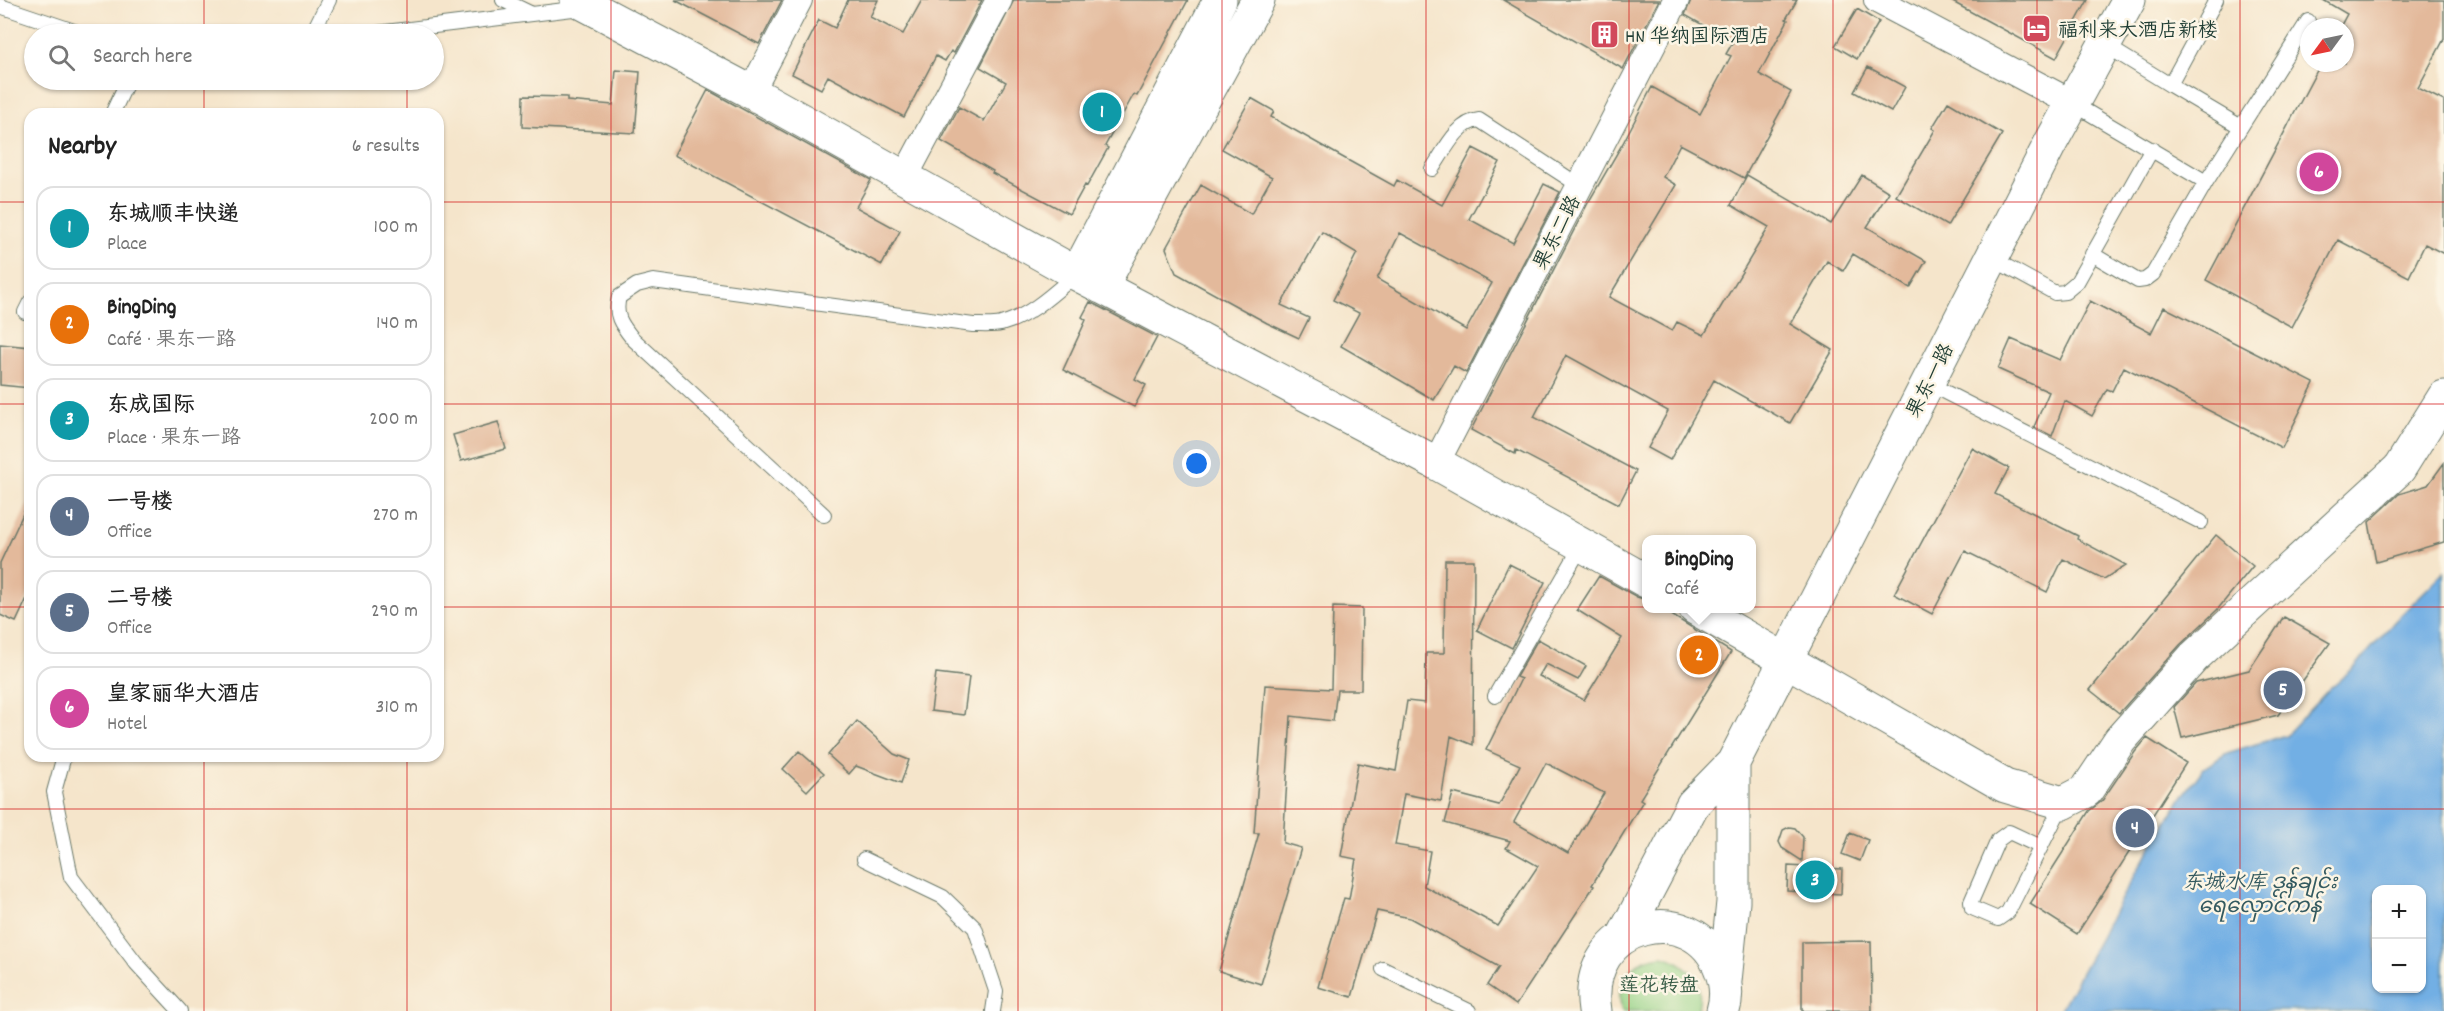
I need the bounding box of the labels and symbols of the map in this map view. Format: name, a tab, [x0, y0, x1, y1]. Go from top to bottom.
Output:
hotel icon: 福利来大酒店新楼	[2021, 13, 2053, 45]
place label: 福利来大酒店新楼	[2058, 18, 2218, 46]
north arrow	[2300, 18, 2354, 72]
building icon: HN 华纳国际酒店	[1588, 19, 1620, 51]
place label: HN 华纳国际酒店	[1625, 24, 1770, 52]
pin: 1	[1082, 90, 1122, 134]
pin: 6	[2300, 150, 2338, 195]
street label: 果东二路	[1528, 190, 1590, 275]
street label: 果东一路	[1901, 338, 1963, 423]
your location	[1182, 449, 1211, 478]
pin: 2	[1680, 632, 1718, 678]
pin: 5	[2264, 668, 2302, 712]
pin: 4	[2116, 806, 2154, 850]
pin: 3	[1796, 858, 1834, 902]
water label: 东城水库 ဒွန်ချင်း ရေလှောင်ကန်	[2183, 866, 2339, 923]
park label: 莲花转盘	[1619, 973, 1699, 1001]

